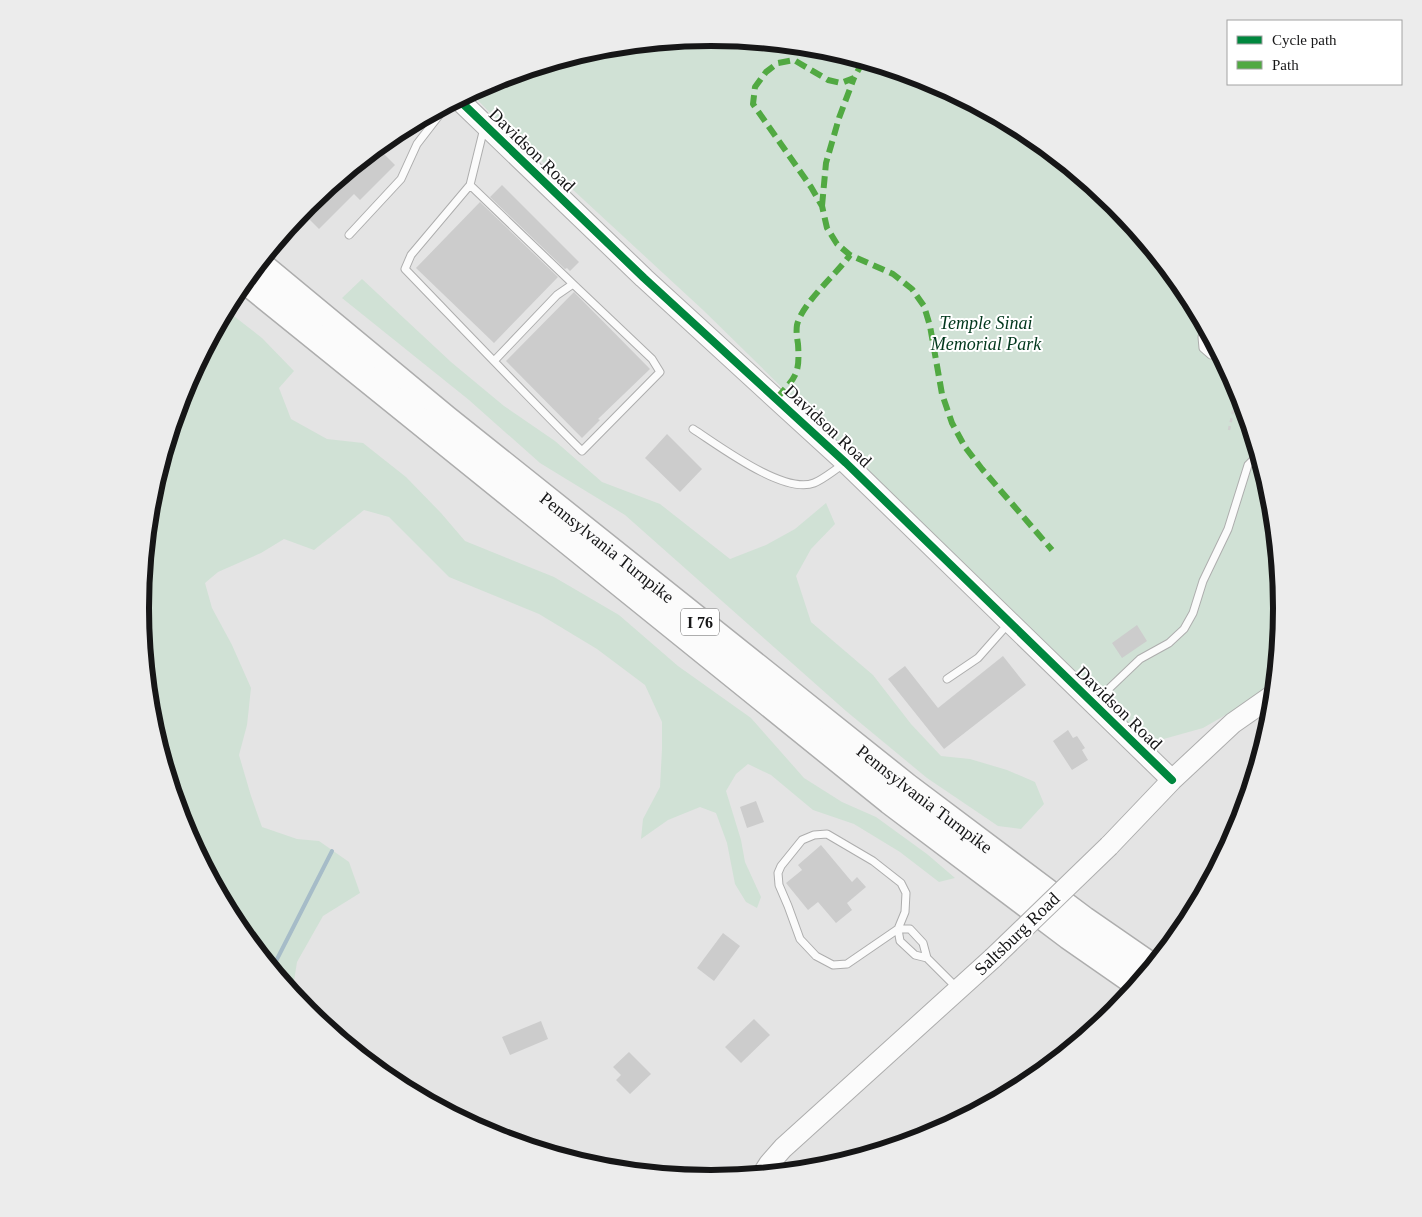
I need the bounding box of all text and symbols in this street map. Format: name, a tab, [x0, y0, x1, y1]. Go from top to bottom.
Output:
legend	[1227, 20, 1402, 85]
text: Cycle path	[1272, 32, 1337, 48]
text: Path	[1272, 57, 1299, 73]
street label: Davidson Road	[485, 104, 579, 196]
park label: Temple Sinai Memorial Park	[930, 313, 1042, 354]
street label: Davidson Road	[780, 381, 876, 471]
street label: Pennsylvania Turnpike	[536, 488, 678, 607]
road number: I 76	[681, 608, 719, 636]
street label: Davidson Road	[1072, 662, 1166, 754]
street label: Pennsylvania Turnpike	[853, 741, 996, 858]
street label: Saltsburg Road	[970, 889, 1064, 979]

